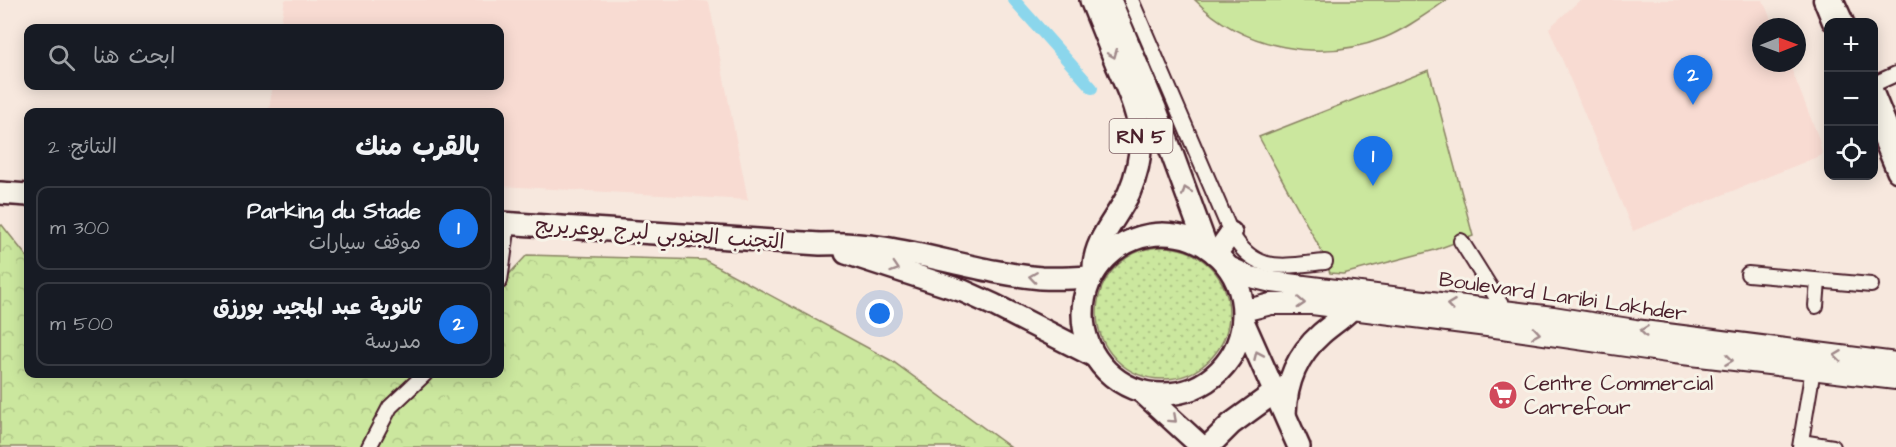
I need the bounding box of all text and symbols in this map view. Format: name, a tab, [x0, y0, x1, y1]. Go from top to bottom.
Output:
north arrow	[1752, 18, 1806, 72]
map controls	[1824, 18, 1878, 180]
button: +	[1824, 18, 1878, 72]
search box	[24, 24, 504, 90]
icon: search	[45, 41, 78, 74]
text: ابحث هنا	[93, 41, 175, 72]
one-way arrow	[1106, 48, 1118, 59]
pin: 2	[1674, 56, 1712, 105]
button: −	[1824, 72, 1878, 126]
road number: RN 5	[1110, 119, 1172, 153]
button: locate	[1824, 126, 1878, 180]
text: بالقرب منك	[356, 129, 480, 165]
text: النتائج: 2	[48, 133, 117, 161]
pin: 1	[1354, 136, 1392, 186]
one-way arrow	[1181, 187, 1194, 197]
text: Parking du Stade	[247, 196, 421, 227]
street label: التجنب الجنوبي لبرج بوعريريج	[534, 210, 786, 261]
text: 300 m	[50, 214, 109, 242]
text: 1	[457, 214, 460, 242]
text: موقف سيارات	[309, 229, 421, 257]
one-way arrow	[889, 261, 900, 273]
street label: Boulevard Laribi Lakhder	[1437, 265, 1689, 328]
one-way arrow	[1028, 271, 1038, 283]
text: ثانوية عبد المجيد بورزق	[213, 292, 421, 323]
one-way arrow	[1296, 297, 1305, 310]
your location	[865, 299, 894, 328]
one-way arrow	[1447, 299, 1456, 311]
text: 500 m	[50, 310, 113, 338]
text: 2	[453, 310, 464, 338]
one-way arrow	[1531, 326, 1540, 338]
one-way arrow	[1640, 326, 1649, 338]
text: مدرسة	[365, 328, 421, 356]
one-way arrow	[1833, 350, 1843, 362]
one-way arrow	[1253, 351, 1265, 362]
one-way arrow	[1724, 353, 1734, 366]
place label: Centre Commercial Carrefour	[1524, 369, 1713, 422]
supermarket icon: Centre Commercial Carrefour	[1487, 379, 1519, 411]
one-way arrow	[1166, 412, 1176, 423]

